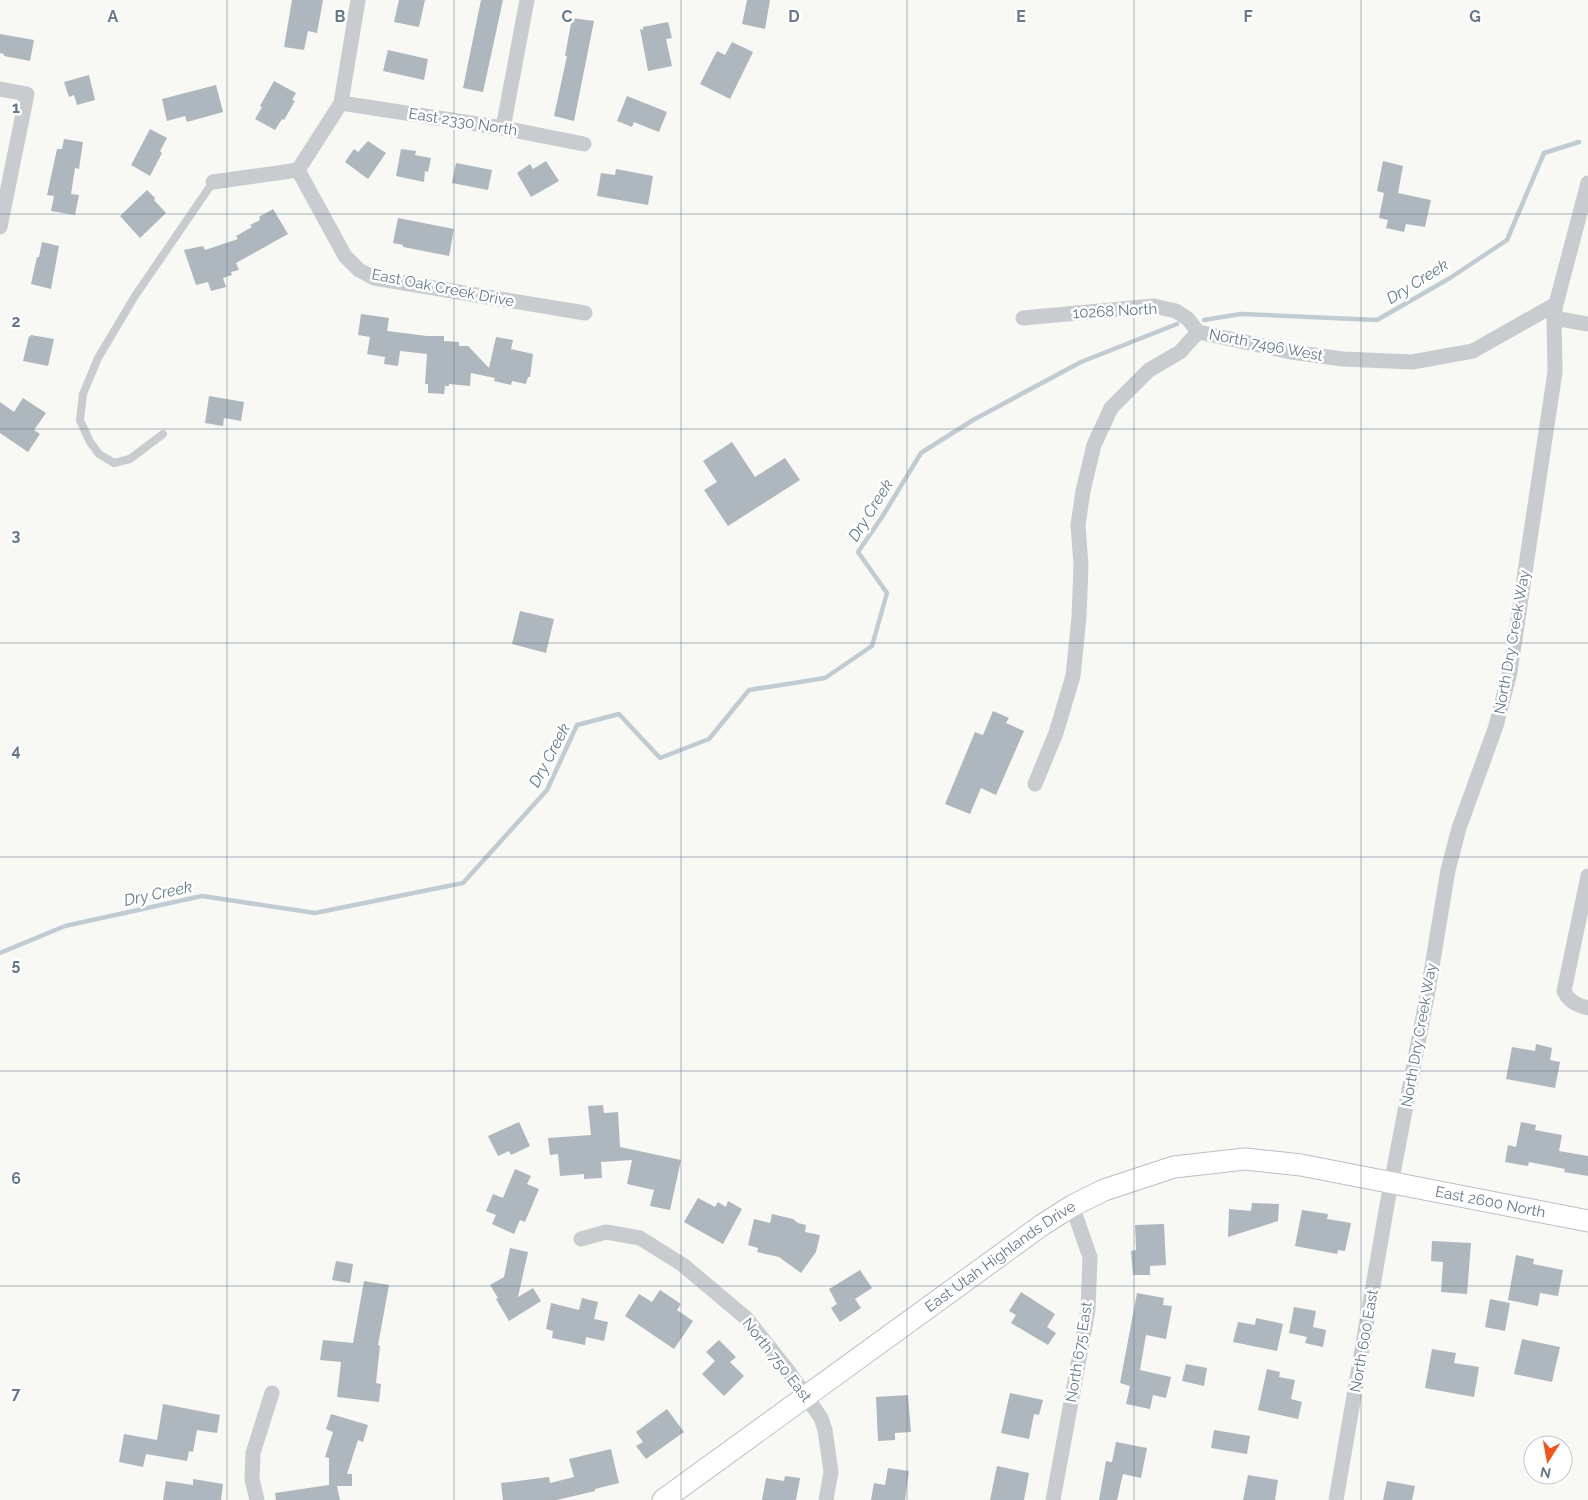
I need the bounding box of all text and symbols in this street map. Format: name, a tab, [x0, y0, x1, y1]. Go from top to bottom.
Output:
text: A	[108, 7, 119, 26]
text: B	[335, 7, 346, 26]
text: C	[562, 7, 573, 26]
text: D	[788, 7, 800, 26]
text: E	[1016, 7, 1026, 26]
text: F	[1243, 7, 1253, 26]
text: G	[1469, 7, 1481, 26]
text: 1	[12, 98, 20, 117]
street label: East 2330 North	[407, 105, 519, 139]
water label: Dry Creek	[1383, 255, 1452, 308]
street label: East Oak Creek Drive	[370, 265, 516, 311]
street label: 10268 North	[1072, 300, 1158, 322]
text: 2	[11, 312, 21, 331]
street label: North 7496 West	[1208, 325, 1324, 365]
water label: Dry Creek	[844, 475, 897, 545]
text: 3	[12, 526, 21, 545]
street label: North Dry Creek Way	[1490, 569, 1534, 715]
water label: Dry Creek	[525, 720, 574, 790]
text: 4	[11, 741, 21, 760]
water label: Dry Creek	[122, 877, 194, 910]
text: 5	[12, 955, 21, 974]
street label: North Dry Creek Way	[1397, 962, 1441, 1108]
text: 6	[11, 1169, 21, 1188]
street label: East 2600 North	[1434, 1182, 1547, 1222]
street label: East Utah Highlands Drive	[922, 1197, 1079, 1316]
street label: North 600 East	[1346, 1288, 1382, 1394]
street label: North 675 East	[1062, 1300, 1096, 1404]
street label: North 750 East	[739, 1314, 815, 1406]
text: 7	[12, 1384, 21, 1403]
north arrow	[1523, 1435, 1573, 1485]
text: N	[1539, 1464, 1552, 1482]

